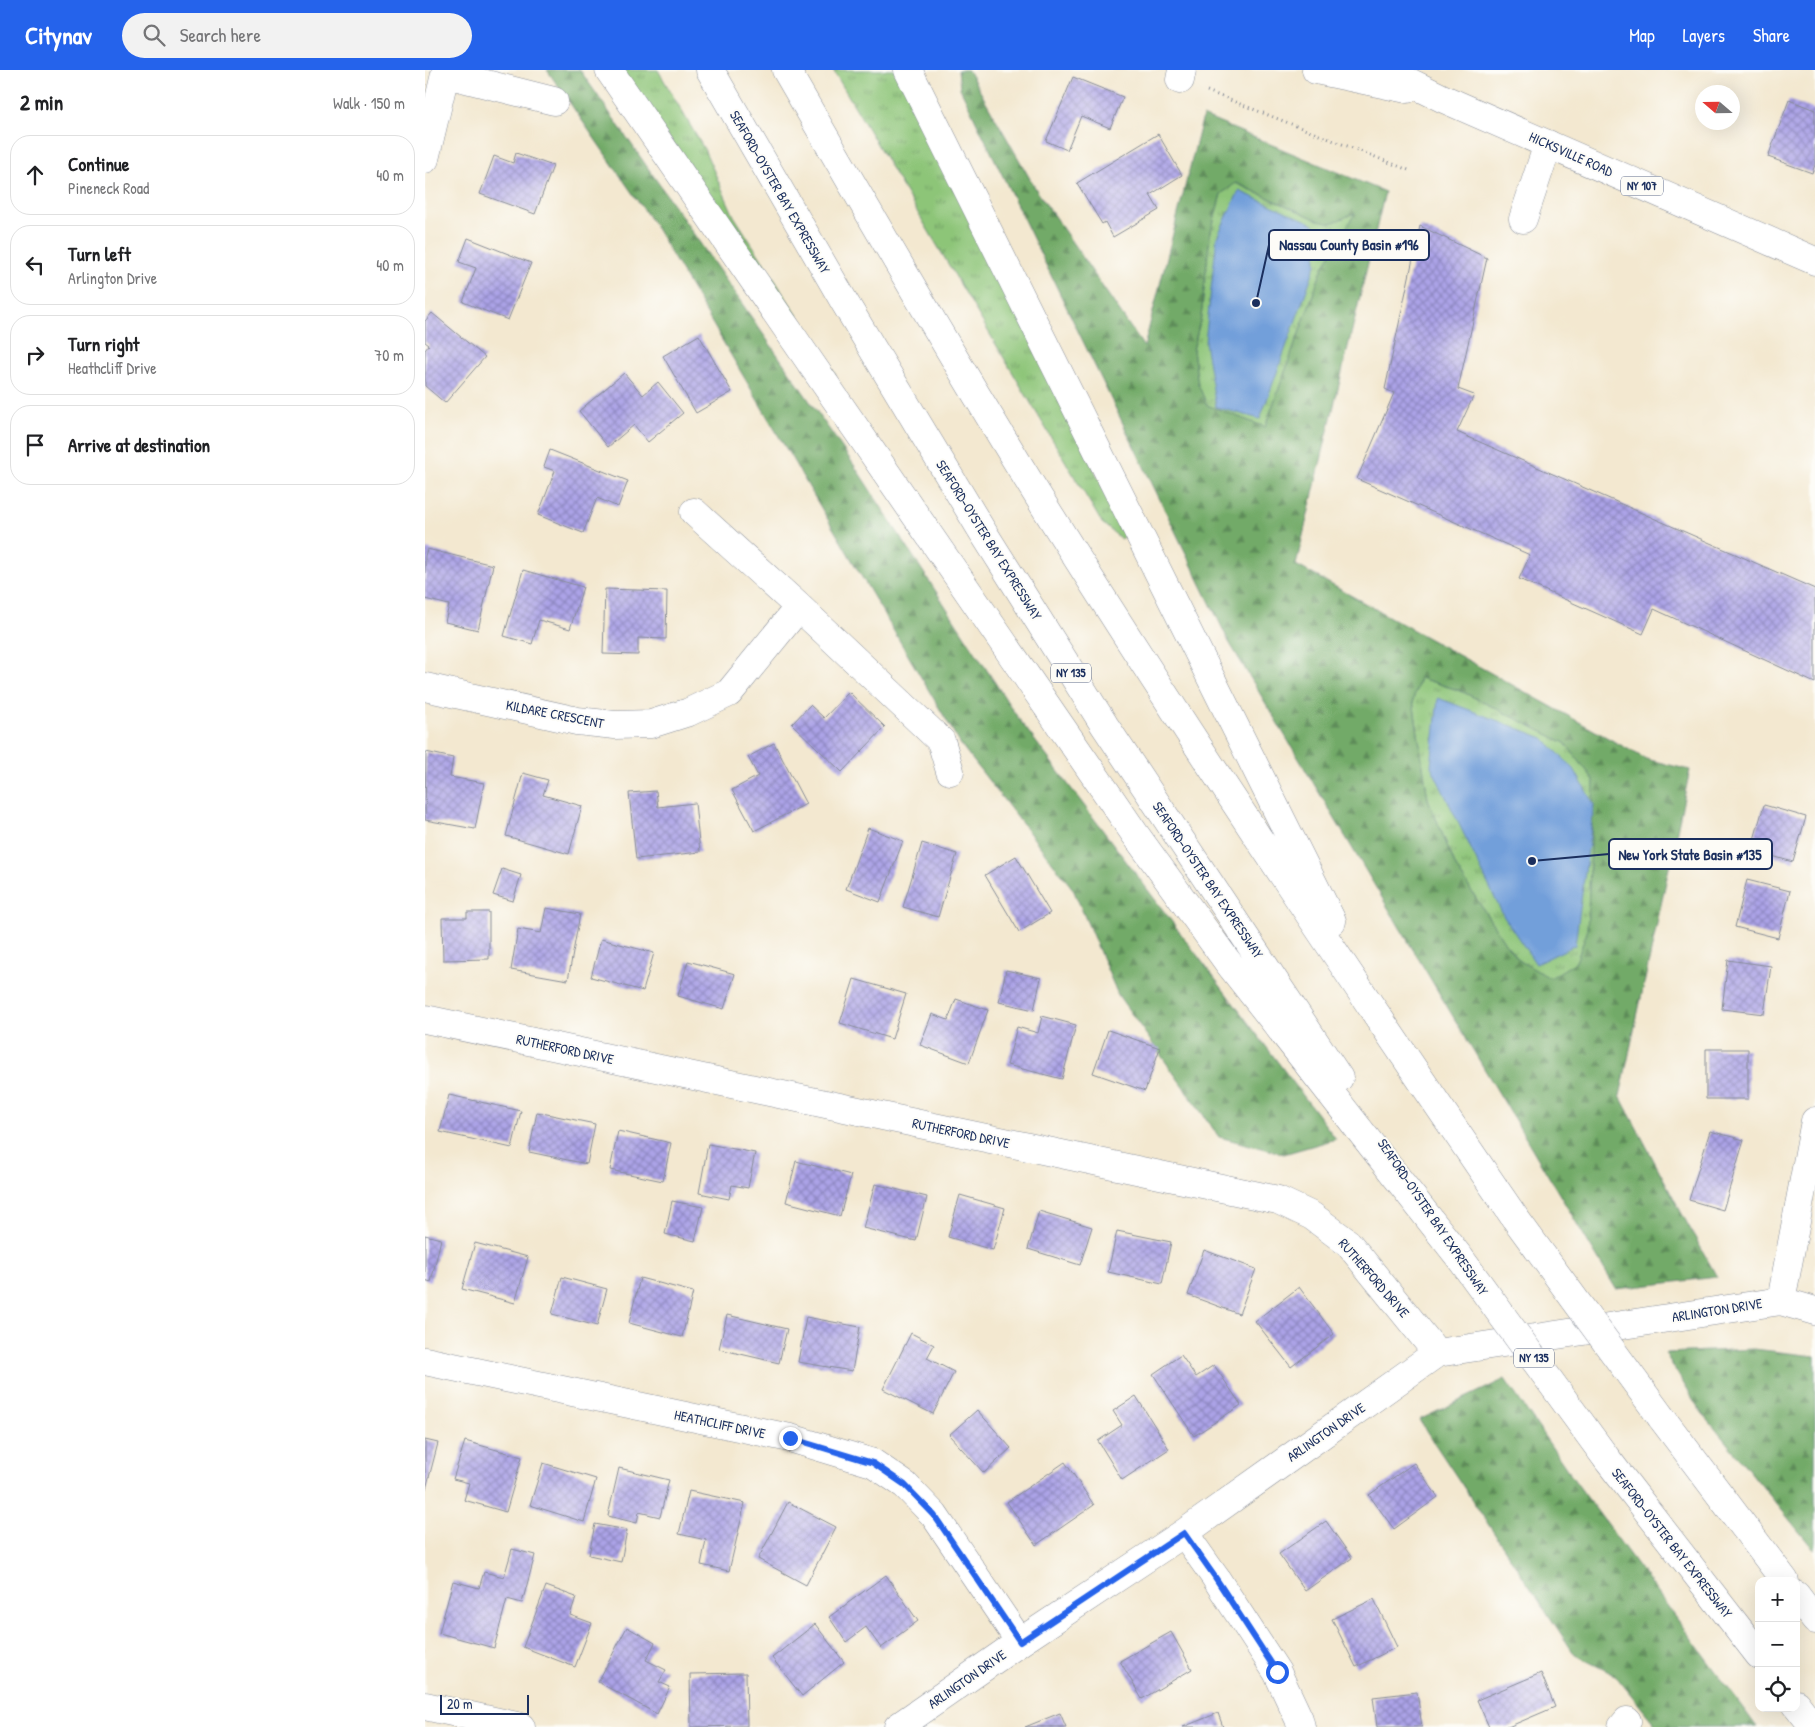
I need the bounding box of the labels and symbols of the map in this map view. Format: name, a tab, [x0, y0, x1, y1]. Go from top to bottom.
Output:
north arrow	[1695, 85, 1740, 130]
street label: SEAFORD-OYSTER BAY EXPRESSWAY	[726, 107, 835, 278]
street label: HICKSVILLE ROAD	[1526, 127, 1616, 181]
road number: NY 107	[1621, 176, 1663, 195]
callout: Nassau County Basin #196	[1269, 230, 1429, 260]
text: Nassau County Basin #196	[1279, 234, 1419, 256]
street label: SEAFORD-OYSTER BAY EXPRESSWAY	[932, 456, 1047, 624]
road number: NY 135	[1051, 664, 1091, 682]
street label: KILDARE CRESCENT	[504, 695, 606, 732]
street label: SEAFORD-OYSTER BAY EXPRESSWAY	[1149, 797, 1269, 963]
callout: New York State Basin #135	[1609, 839, 1772, 869]
text: New York State Basin #135	[1618, 844, 1762, 865]
street label: RUTHERFORD DRIVE	[515, 1029, 616, 1068]
street label: RUTHERFORD DRIVE	[911, 1113, 1012, 1152]
street label: SEAFORD-OYSTER BAY EXPRESSWAY	[1374, 1134, 1494, 1300]
street label: RUTHERFORD DRIVE	[1335, 1234, 1414, 1321]
street label: ARLINGTON DRIVE	[1670, 1293, 1763, 1326]
road number: NY 135	[1514, 1348, 1554, 1368]
street label: ARLINGTON DRIVE	[1283, 1398, 1369, 1466]
street label: HEATHCLIFF DRIVE	[673, 1405, 768, 1442]
route end	[779, 1427, 802, 1450]
street label: SEAFORD-OYSTER BAY EXPRESSWAY	[1608, 1464, 1738, 1622]
street label: ARLINGTON DRIVE	[924, 1645, 1010, 1713]
route start	[1266, 1661, 1289, 1684]
scale bar	[440, 1692, 529, 1715]

